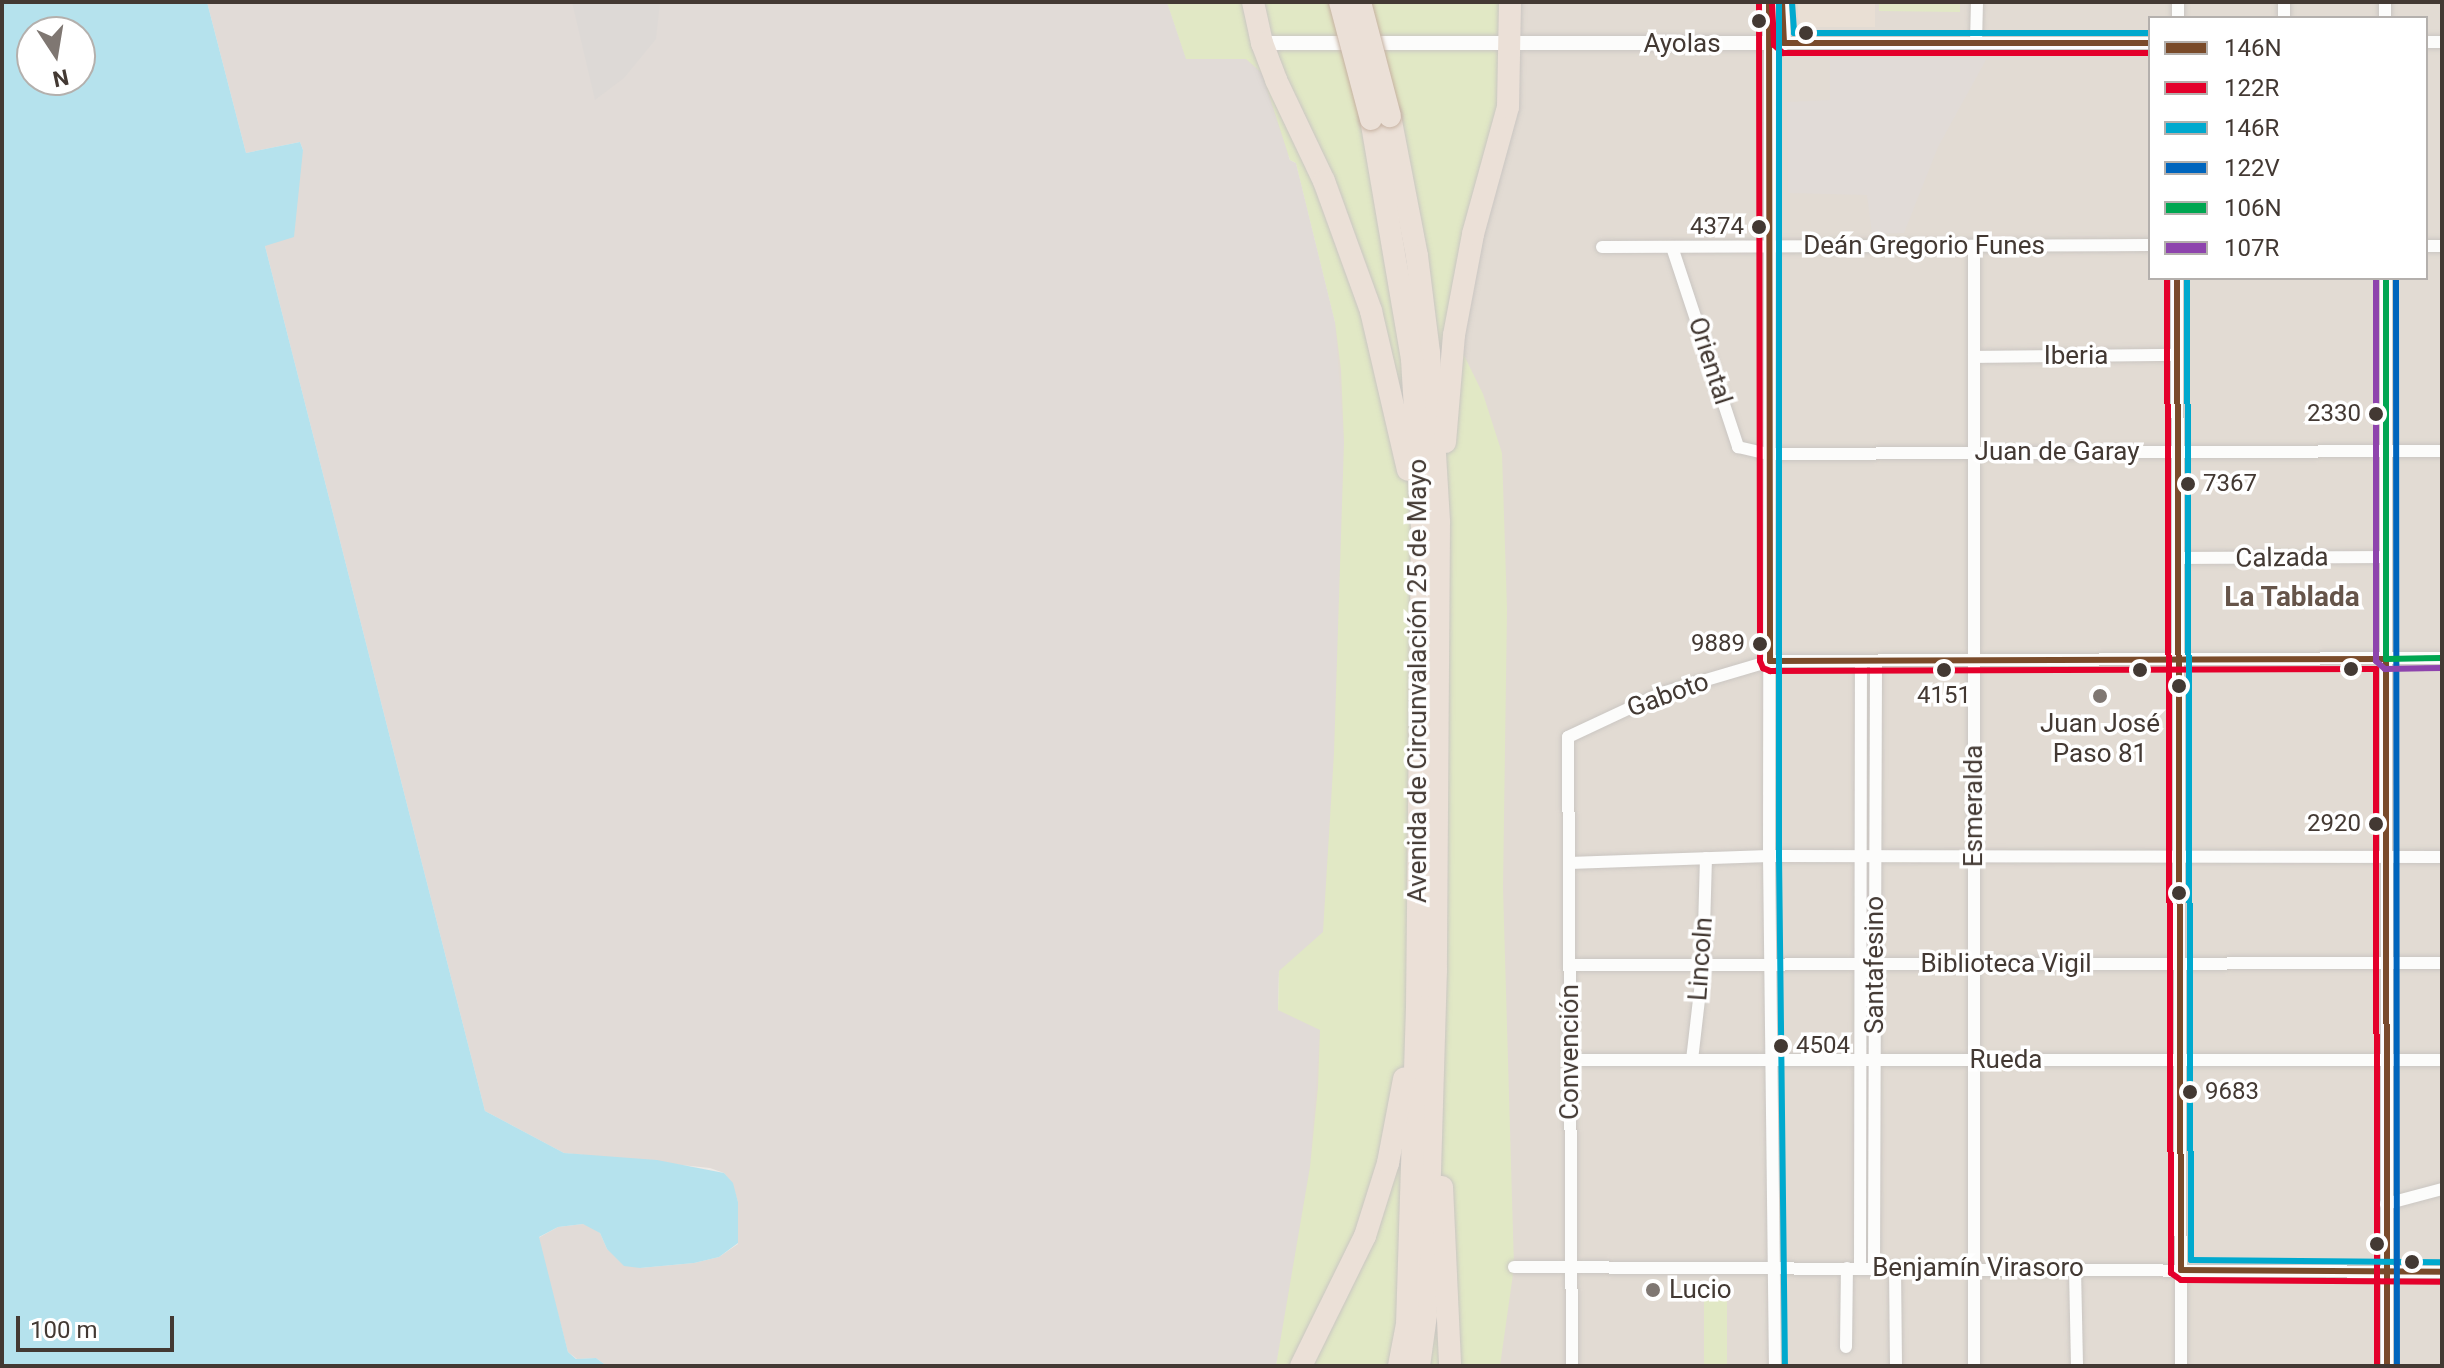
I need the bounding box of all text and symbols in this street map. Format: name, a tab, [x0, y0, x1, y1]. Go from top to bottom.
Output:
unlabelled marker	[1751, 13, 1767, 29]
north arrow	[16, 16, 96, 96]
legend	[2148, 16, 2428, 280]
unlabelled marker	[1798, 25, 1814, 41]
street label: Ayolas	[1643, 28, 1721, 60]
text: 146N	[2224, 34, 2282, 62]
text: N	[50, 64, 71, 92]
text: 122R	[2224, 74, 2279, 102]
text: 146R	[2224, 114, 2279, 142]
text: 122V	[2224, 154, 2280, 182]
text: 106N	[2224, 194, 2282, 222]
place label: 4374	[1690, 213, 1744, 241]
marker: 4374	[1751, 219, 1767, 235]
street label: Deán Gregorio Funes	[1803, 230, 2045, 262]
text: 107R	[2224, 234, 2279, 262]
street label: Oriental	[1681, 313, 1739, 409]
street label: Iberia	[2044, 340, 2108, 372]
place label: 2330	[2307, 400, 2361, 428]
marker: 2330	[2368, 406, 2384, 422]
street label: Juan de Garay	[1975, 436, 2139, 468]
street label: Avenida de Circunvalación 25 de Mayo	[1402, 459, 1434, 903]
place label: 7367	[2203, 470, 2257, 498]
marker: 7367	[2180, 476, 2196, 492]
street label: Calzada	[2235, 542, 2329, 574]
district label: La Tablada	[2224, 580, 2360, 614]
place label: 9889	[1691, 630, 1745, 658]
marker: 9889	[1752, 636, 1768, 652]
unlabelled marker	[2343, 661, 2359, 677]
marker: 4151	[1936, 662, 1952, 678]
unlabelled marker	[2132, 662, 2148, 678]
street label: Gaboto	[1623, 666, 1713, 724]
unlabelled marker	[2171, 678, 2187, 694]
place label: 4151	[1917, 682, 1971, 710]
marker: Juan José Paso 81	[2091, 687, 2109, 705]
place label: Juan José Paso 81	[2040, 708, 2160, 770]
street label: Esmeralda	[1958, 745, 1990, 867]
place label: 2920	[2307, 810, 2361, 838]
marker: 2920	[2368, 816, 2384, 832]
unlabelled marker	[2171, 885, 2187, 901]
street label: Santafesino	[1859, 896, 1891, 1034]
street label: Lincoln	[1683, 916, 1719, 1002]
street label: Biblioteca Vigil	[1920, 948, 2092, 980]
street label: Convención	[1554, 984, 1586, 1120]
place label: 4504	[1796, 1032, 1850, 1060]
marker: 4504	[1773, 1038, 1789, 1054]
street label: Rueda	[1970, 1044, 2042, 1076]
place label: 9683	[2205, 1078, 2259, 1106]
marker: 9683	[2182, 1084, 2198, 1100]
unlabelled marker	[2369, 1236, 2385, 1252]
street label: Benjamín Virasoro	[1872, 1252, 2084, 1284]
unlabelled marker	[2404, 1254, 2420, 1270]
place label: Lucio	[1669, 1274, 1732, 1306]
marker: Lucio	[1644, 1281, 1662, 1299]
scale bar	[20, 1300, 178, 1350]
text: 100 m	[30, 1316, 97, 1344]

